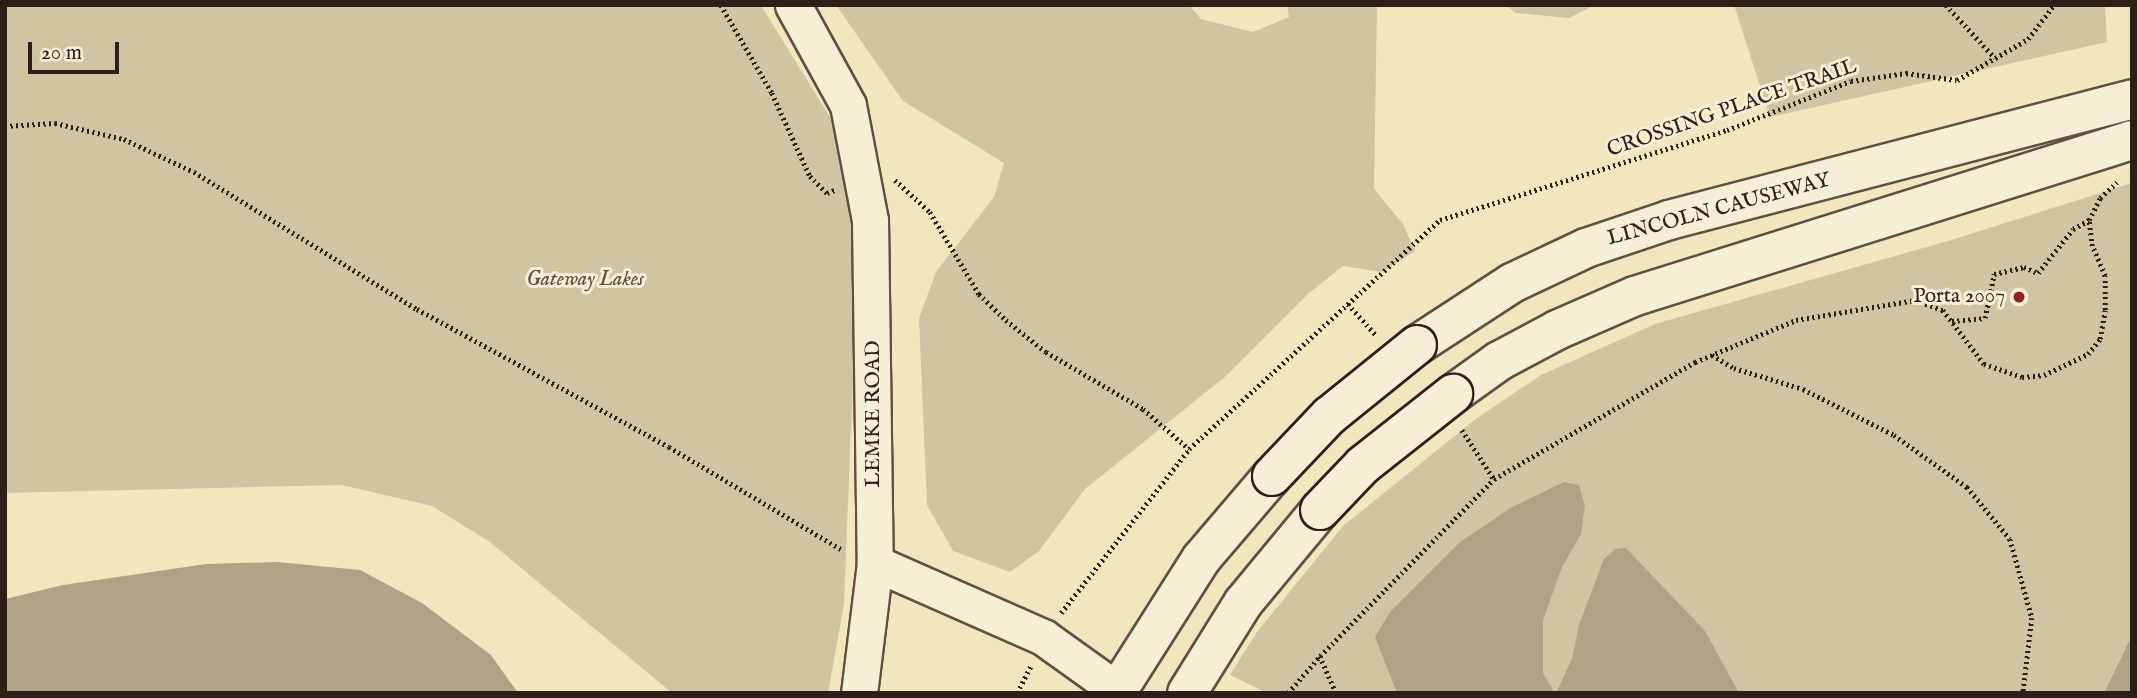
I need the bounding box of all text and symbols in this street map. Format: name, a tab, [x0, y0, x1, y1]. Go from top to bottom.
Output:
scale bar	[32, 28, 122, 72]
text: 20 m	[41, 40, 82, 67]
street label: CROSSING PLACE TRAIL	[1604, 54, 1860, 164]
street label: LINCOLN CAUSEWAY	[1605, 168, 1833, 252]
park label: Gateway Lakes	[526, 267, 644, 293]
place label: Porta 2007	[1913, 284, 2005, 310]
marker: Porta 2007	[2011, 289, 2027, 305]
street label: LEMKE ROAD	[861, 340, 887, 488]

